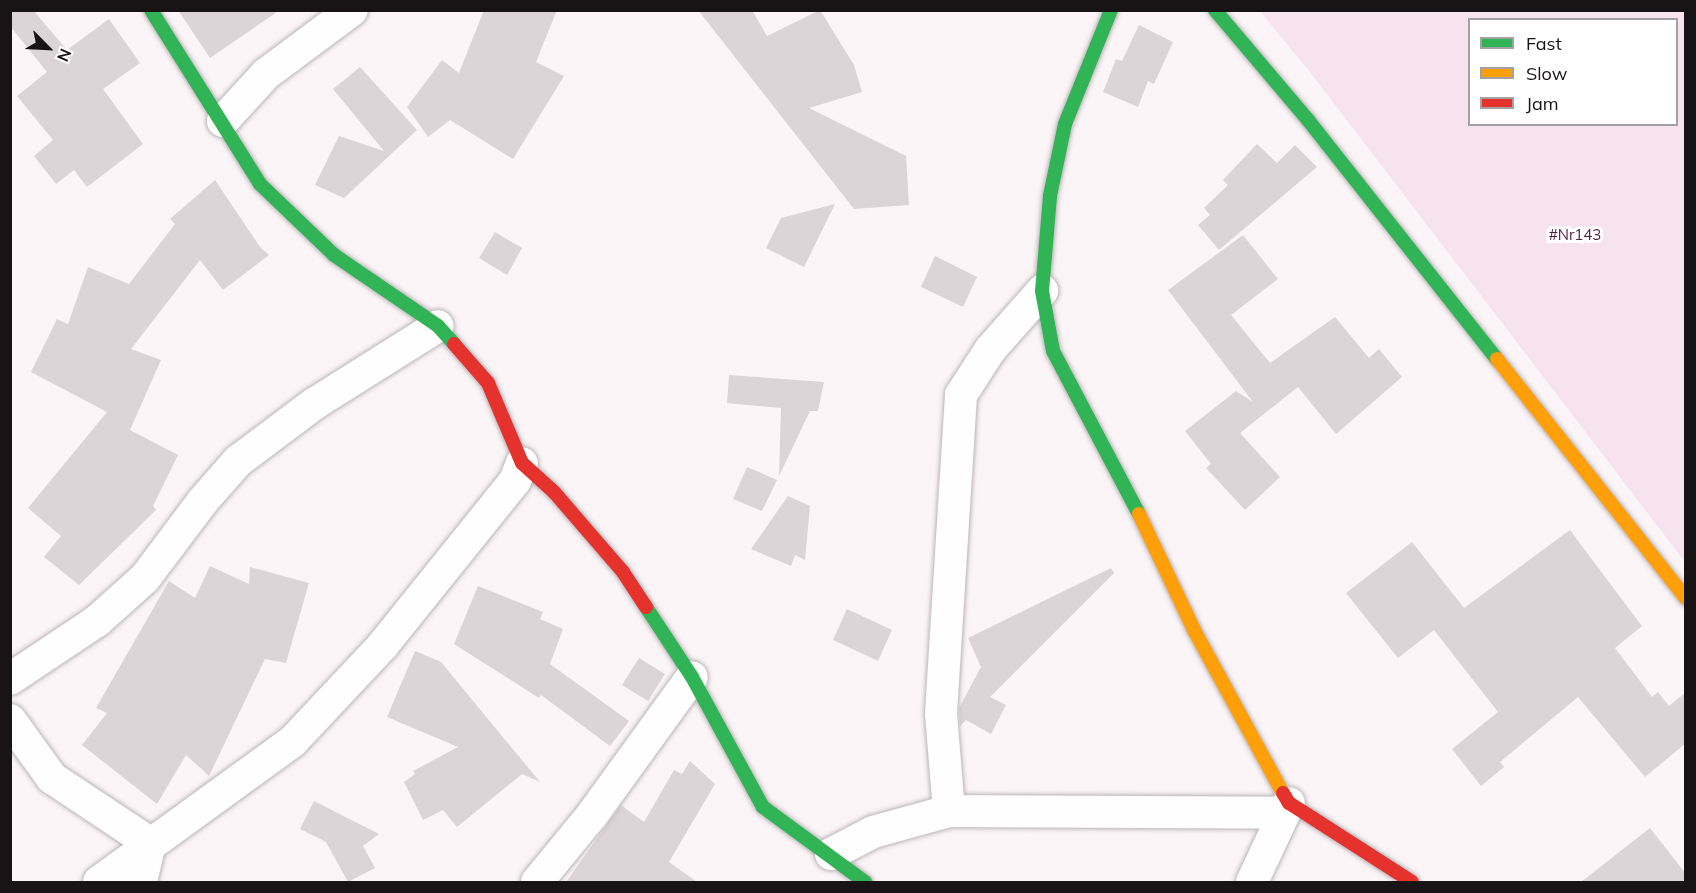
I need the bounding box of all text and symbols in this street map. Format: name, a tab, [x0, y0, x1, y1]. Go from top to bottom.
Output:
north arrow	[18, 18, 78, 78]
legend	[1468, 18, 1678, 126]
text: Fast	[1526, 32, 1562, 55]
text: N	[53, 46, 76, 65]
text: Slow	[1526, 62, 1567, 85]
text: Jam	[1526, 92, 1559, 115]
park label: #Nr143	[1549, 226, 1601, 244]

